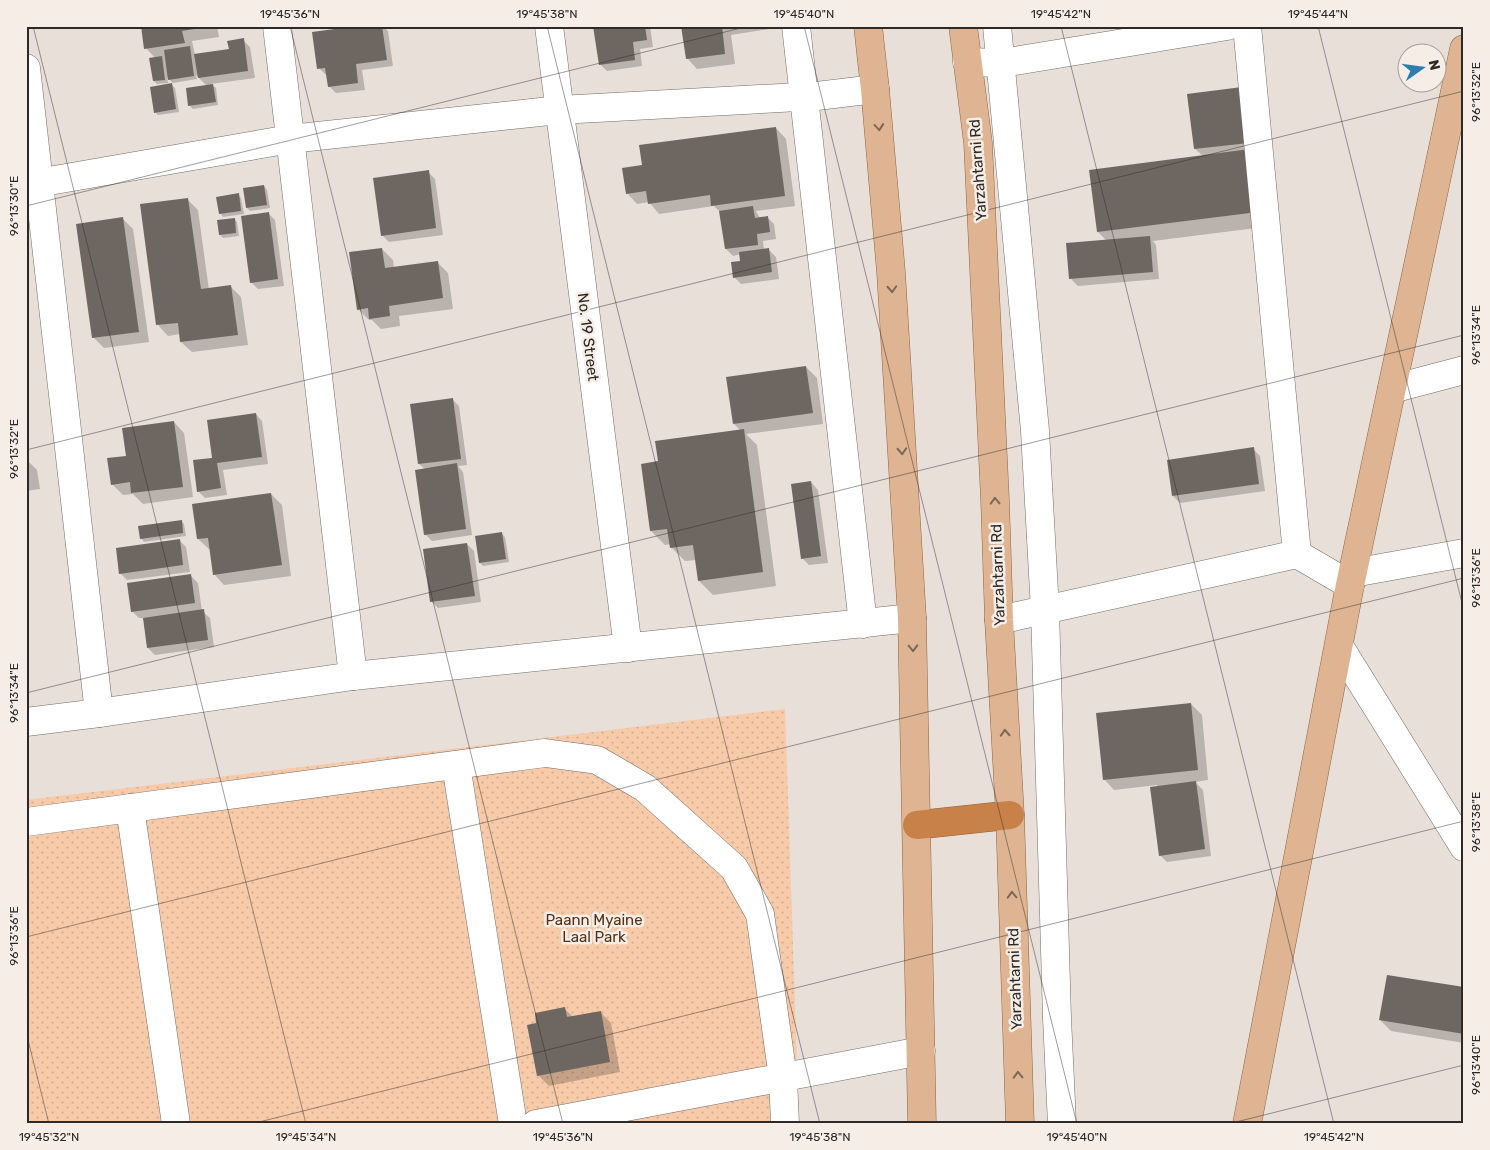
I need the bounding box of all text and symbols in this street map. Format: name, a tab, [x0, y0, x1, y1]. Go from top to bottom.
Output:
text: 19°45'36"N	[260, 7, 320, 21]
text: 19°45'38"N	[516, 7, 578, 21]
text: 19°45'40"N	[774, 7, 834, 21]
text: 19°45'42"N	[1031, 7, 1091, 21]
text: 19°45'44"N	[1288, 7, 1348, 21]
north arrow	[1398, 42, 1448, 92]
text: N	[1425, 58, 1444, 72]
text: 96°13'32"E	[1469, 62, 1483, 122]
street label: Yarzahtarni Rd	[965, 118, 991, 222]
one-way arrow	[873, 123, 884, 131]
text: 96°13'30"E	[7, 176, 21, 236]
one-way arrow	[886, 285, 897, 293]
street label: No. 19 Street	[574, 292, 602, 382]
text: 96°13'34"E	[1469, 305, 1483, 365]
text: 96°13'32"E	[7, 419, 21, 479]
one-way arrow	[896, 447, 907, 455]
one-way arrow	[990, 496, 1001, 504]
street label: Yarzahtarni Rd	[987, 524, 1009, 626]
text: 96°13'36"E	[1469, 548, 1483, 608]
one-way arrow	[907, 645, 918, 653]
text: 96°13'34"E	[7, 663, 21, 723]
one-way arrow	[999, 729, 1010, 737]
text: 96°13'38"E	[1469, 792, 1483, 852]
one-way arrow	[1007, 891, 1018, 899]
text: 96°13'36"E	[7, 906, 21, 966]
park label: Paann Myaine Laal Park	[545, 911, 643, 946]
street label: Yarzahtarni Rd	[1004, 928, 1026, 1030]
text: 96°13'40"E	[1469, 1035, 1483, 1095]
one-way arrow	[1013, 1071, 1024, 1079]
text: 19°45'32"N	[19, 1130, 79, 1144]
text: 19°45'34"N	[276, 1130, 336, 1144]
text: 19°45'36"N	[533, 1130, 593, 1144]
text: 19°45'38"N	[789, 1130, 851, 1144]
text: 19°45'40"N	[1047, 1130, 1107, 1144]
text: 19°45'42"N	[1304, 1130, 1364, 1144]

